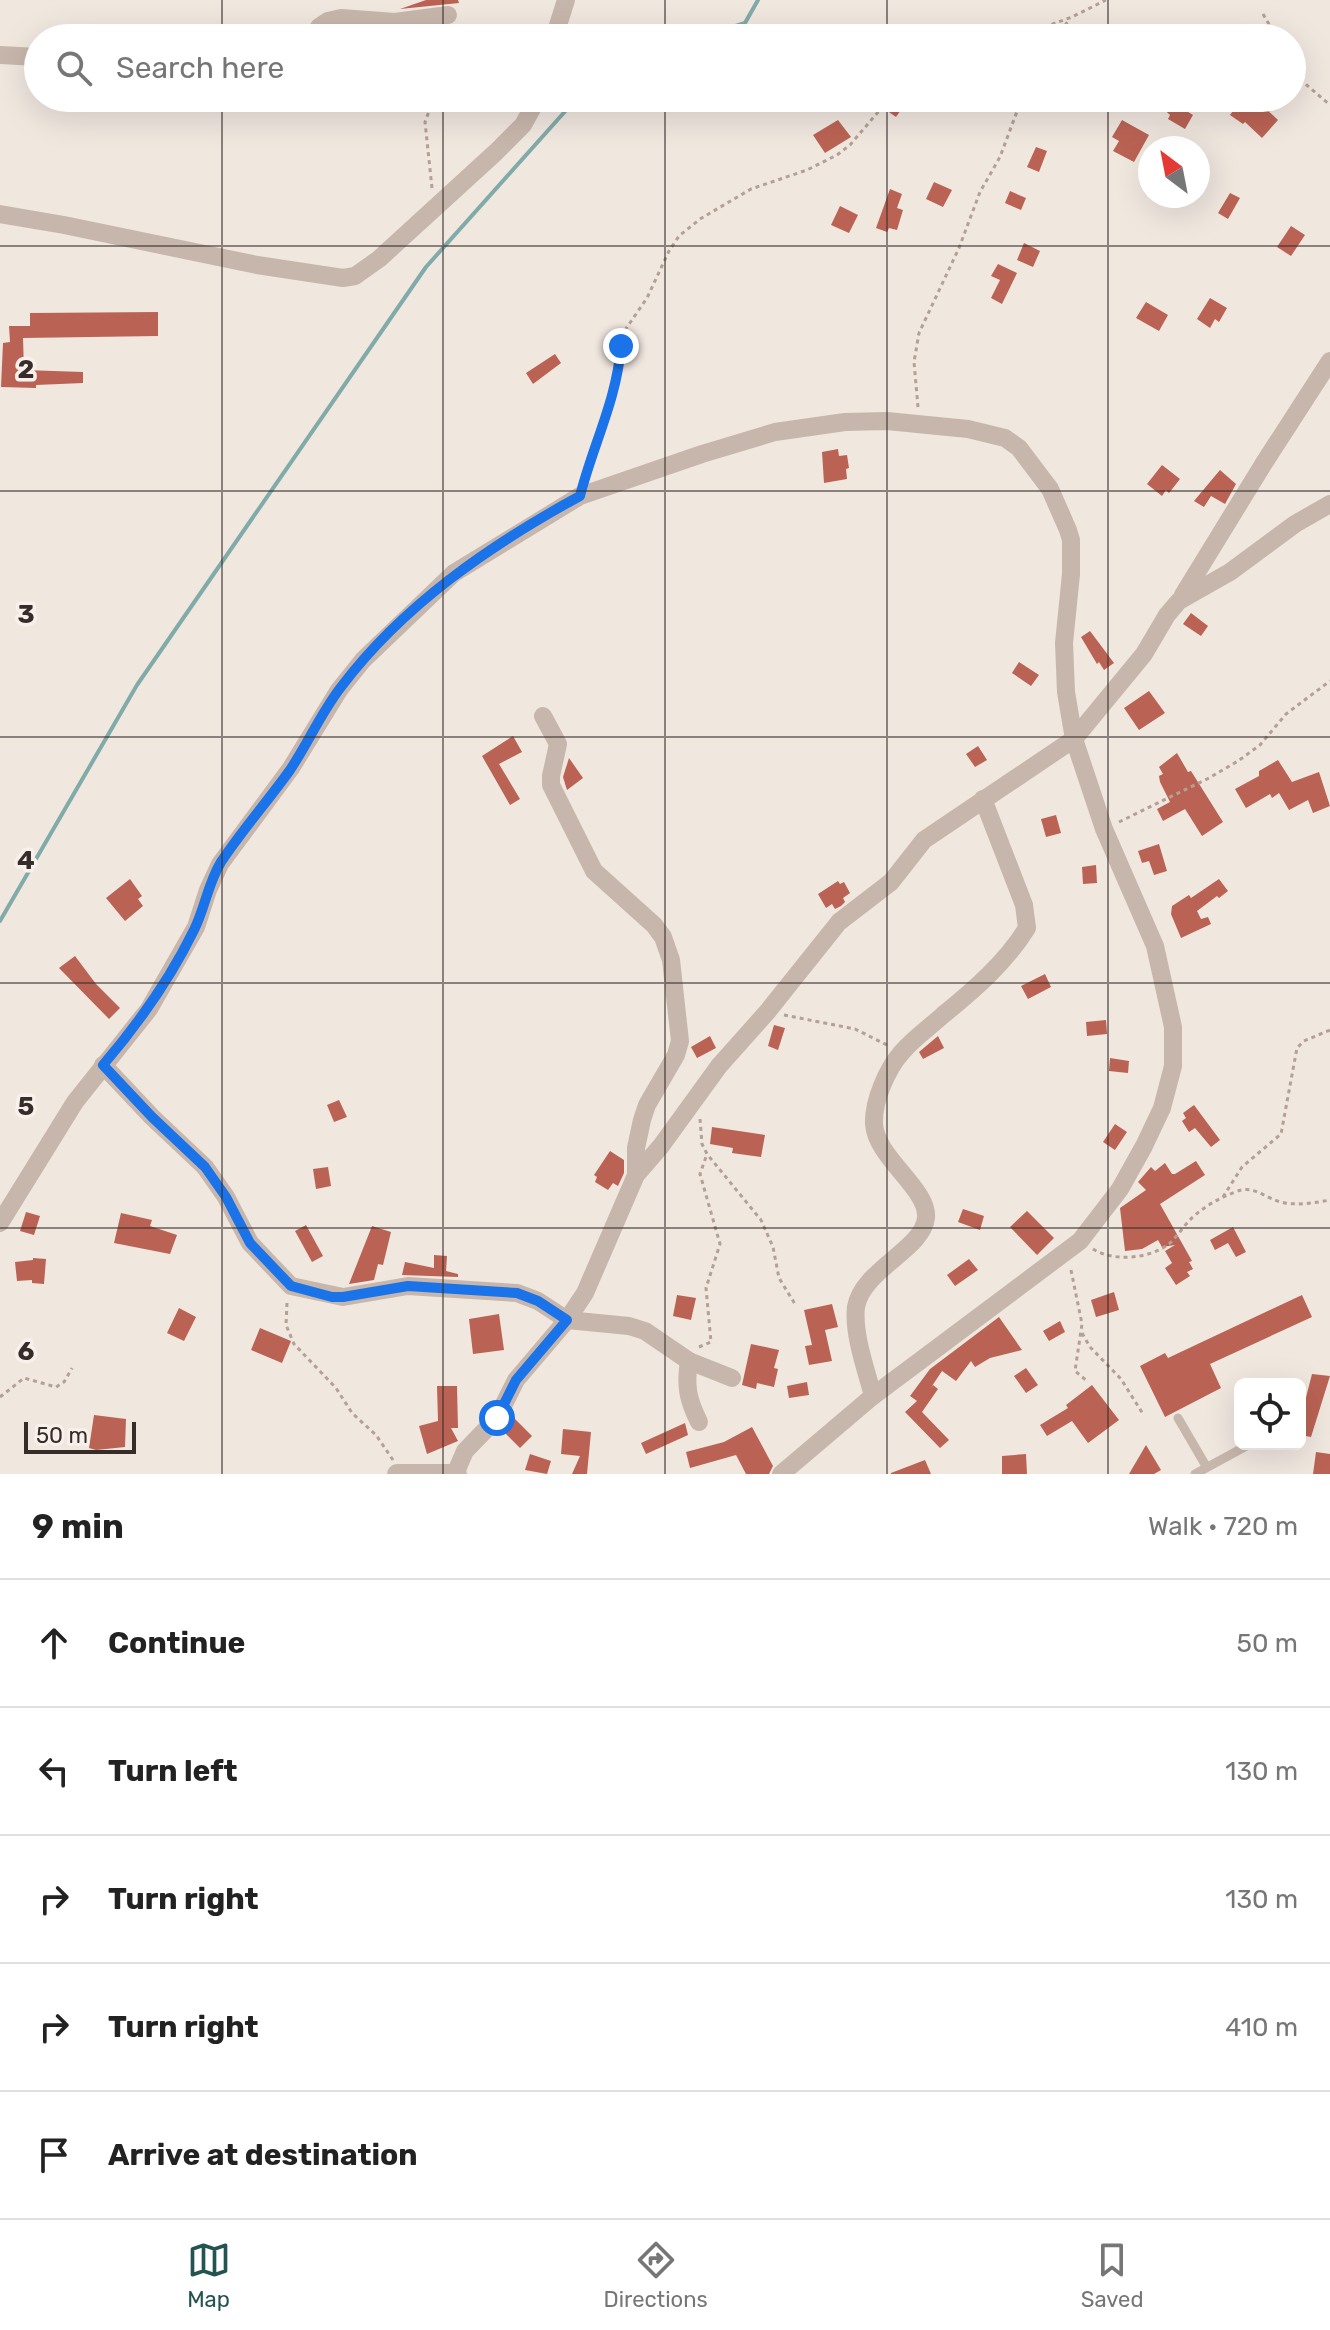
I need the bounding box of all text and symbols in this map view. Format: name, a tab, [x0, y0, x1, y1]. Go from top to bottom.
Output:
search box	[24, 24, 1306, 112]
icon: search	[52, 46, 96, 90]
text: Search here	[116, 50, 284, 86]
north arrow	[1138, 136, 1210, 208]
route end	[603, 328, 639, 364]
text: 2	[18, 354, 34, 385]
text: 3	[17, 599, 35, 630]
text: 4	[17, 845, 35, 876]
text: 5	[18, 1091, 34, 1122]
text: 6	[18, 1336, 35, 1367]
map controls	[1234, 1378, 1306, 1450]
button: locate	[1234, 1378, 1306, 1450]
route start	[479, 1400, 515, 1436]
scale bar	[24, 1418, 136, 1454]
text: 50 m	[36, 1422, 88, 1449]
text: 9 min	[32, 1506, 124, 1547]
text: Walk · 720 m	[1148, 1511, 1298, 1542]
icon: ahead	[32, 1621, 76, 1665]
text: Continue	[108, 1625, 245, 1661]
text: 50 m	[1237, 1628, 1298, 1659]
icon: left	[32, 1749, 76, 1793]
text: Turn left	[108, 1753, 238, 1789]
text: 130 m	[1225, 1756, 1298, 1787]
icon: right	[32, 1877, 76, 1921]
text: Turn right	[108, 1881, 259, 1917]
text: 130 m	[1225, 1884, 1298, 1915]
icon: right	[32, 2005, 76, 2049]
text: Turn right	[108, 2009, 259, 2045]
text: 410 m	[1225, 2012, 1298, 2043]
icon: arrive	[32, 2133, 76, 2177]
text: Arrive at destination	[108, 2137, 418, 2173]
tab: Map	[187, 2238, 231, 2313]
tab: Directions	[604, 2238, 708, 2313]
tab: Saved	[1081, 2238, 1144, 2313]

